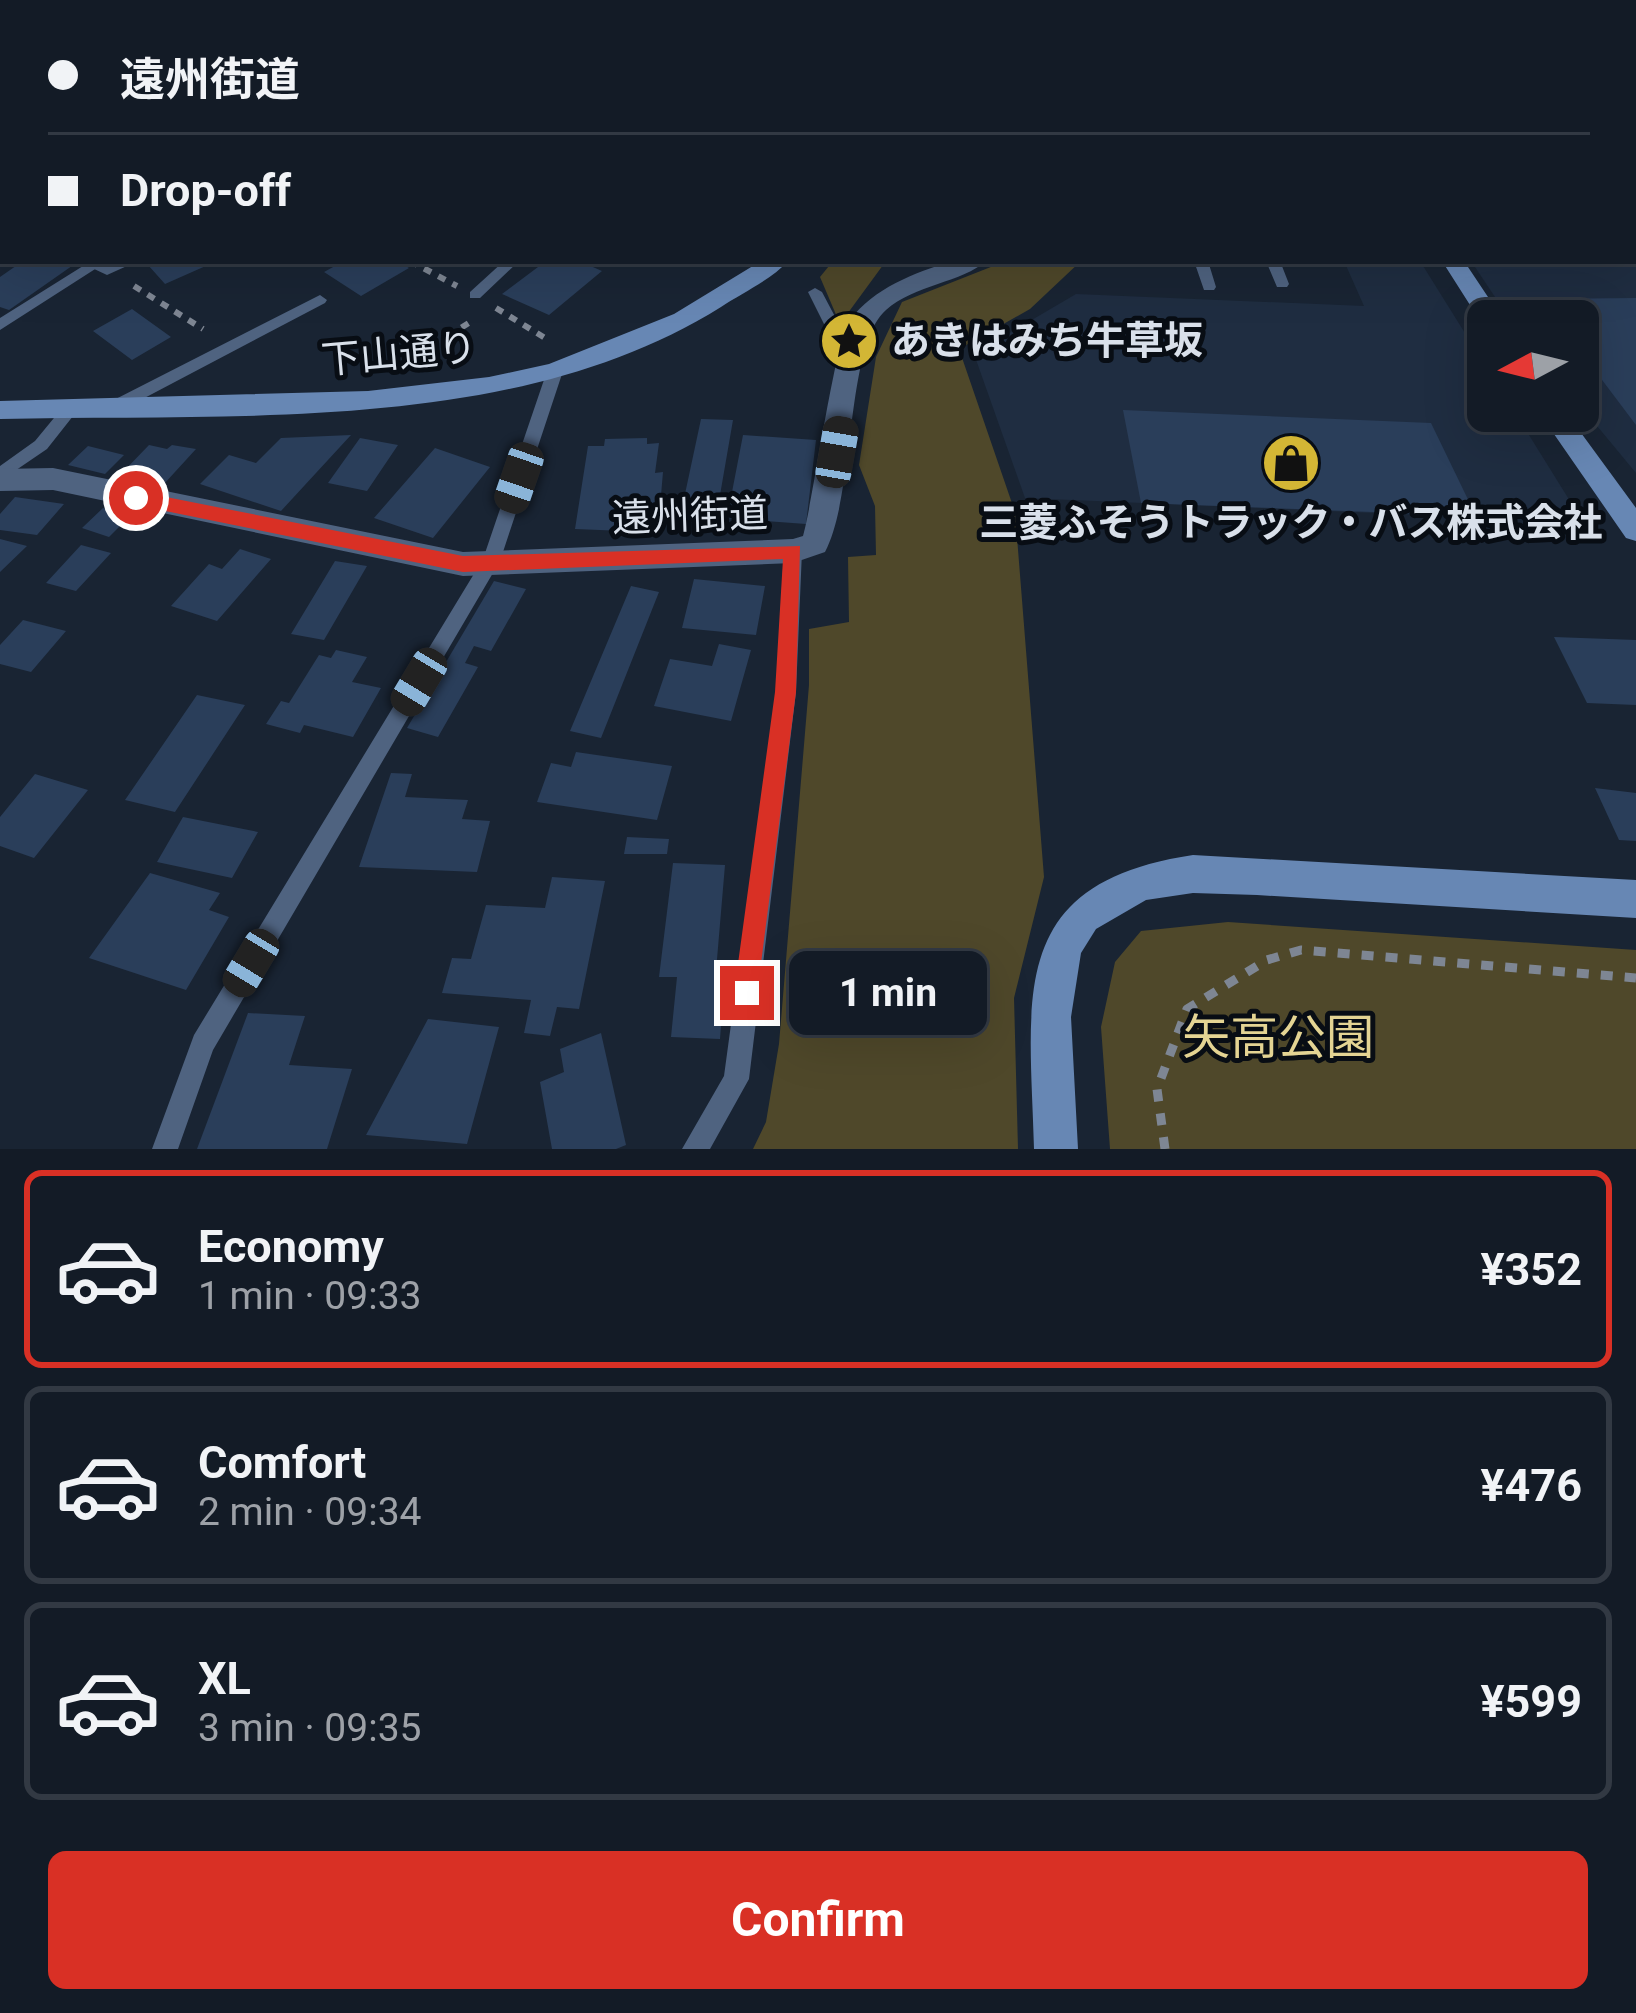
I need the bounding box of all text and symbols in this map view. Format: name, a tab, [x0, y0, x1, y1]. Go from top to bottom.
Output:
text: 遠州街道	[120, 53, 300, 106]
text: Drop-off	[120, 164, 291, 217]
north arrow	[1467, 300, 1599, 432]
map controls	[1467, 300, 1599, 432]
place icon: あきはみち牛草坂	[818, 310, 880, 372]
place label: あきはみち牛草坂	[891, 318, 1203, 364]
street label: 下山通り	[319, 324, 479, 384]
car	[813, 413, 861, 491]
shop icon: 三菱ふそうトラック・バス株式会社	[1260, 432, 1322, 494]
car	[490, 438, 548, 518]
route start	[109, 471, 163, 525]
street label: 遠州街道	[611, 490, 769, 542]
place label: 三菱ふそうトラック・バス株式会社	[979, 500, 1603, 546]
car	[385, 642, 453, 722]
car	[217, 923, 285, 1003]
callout: 1 min	[789, 951, 987, 1035]
route end	[720, 966, 774, 1020]
text: 1 min	[839, 970, 937, 1016]
park label: 矢高公園	[1182, 1009, 1374, 1066]
icon: car	[54, 1215, 162, 1323]
text: Economy	[198, 1220, 384, 1273]
text: ¥352	[1480, 1243, 1582, 1296]
text: 1 min · 09:33	[198, 1273, 421, 1319]
icon: car	[54, 1431, 162, 1539]
text: Comfort	[198, 1436, 366, 1489]
text: ¥476	[1480, 1459, 1582, 1512]
text: 2 min · 09:34	[198, 1489, 421, 1535]
icon: car	[54, 1647, 162, 1755]
text: XL	[198, 1652, 251, 1705]
text: ¥599	[1480, 1675, 1582, 1728]
text: 3 min · 09:35	[198, 1705, 421, 1751]
button: Confirm	[48, 1851, 1588, 1989]

